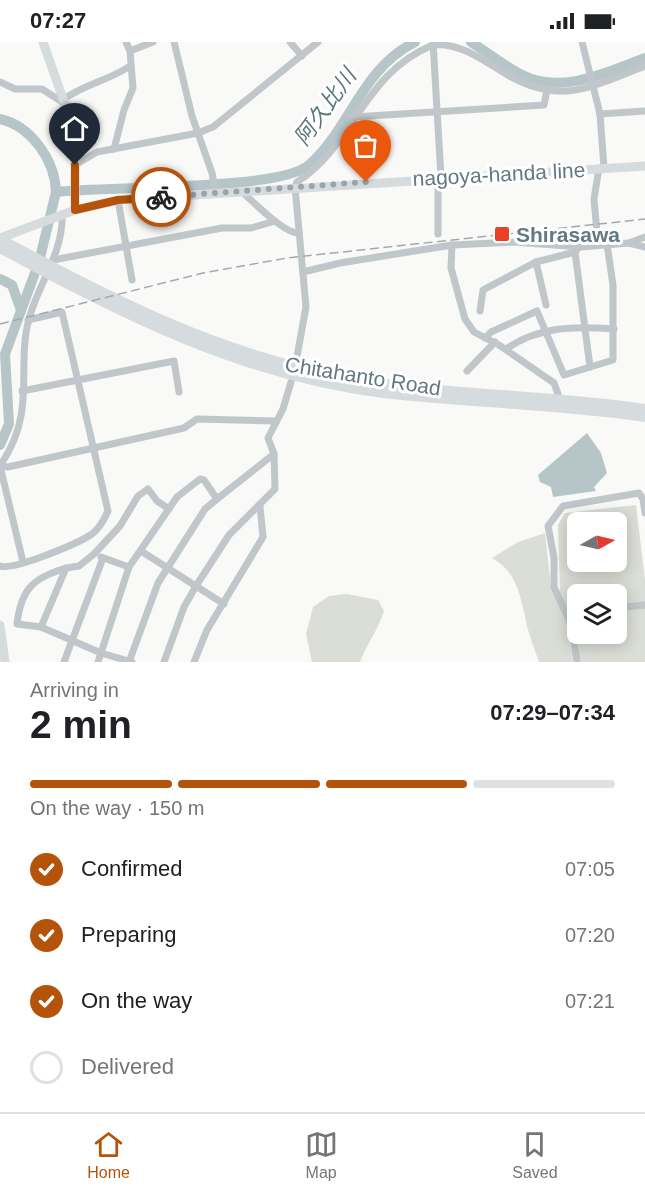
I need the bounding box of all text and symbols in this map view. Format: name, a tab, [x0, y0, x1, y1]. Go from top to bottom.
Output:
text: 07:27	[30, 8, 86, 33]
water label: 阿久比川	[289, 62, 362, 150]
pin	[49, 103, 100, 165]
icon: home	[58, 112, 91, 145]
pin	[340, 120, 391, 182]
icon: bag	[349, 129, 382, 162]
street label: nagoya-handa line	[412, 158, 586, 190]
courier	[131, 167, 191, 227]
icon: bike	[145, 181, 178, 214]
place label: Shirasawa	[516, 223, 620, 246]
marker: Shirasawa	[493, 225, 511, 243]
street label: Chitahanto Road	[283, 352, 443, 400]
north arrow	[567, 512, 627, 572]
map controls	[567, 512, 627, 644]
button: layers	[567, 584, 627, 644]
text: Arriving in	[30, 679, 119, 701]
text: 07:29–07:34	[490, 700, 615, 725]
text: 2 min	[30, 703, 132, 746]
text: On the way · 150 m	[30, 797, 205, 819]
icon: check	[30, 853, 63, 886]
text: Confirmed	[81, 856, 182, 881]
text: 07:05	[565, 858, 615, 880]
icon: check	[30, 919, 63, 952]
text: Preparing	[81, 922, 176, 947]
text: 07:20	[565, 924, 615, 946]
icon: check	[30, 985, 63, 1018]
text: On the way	[81, 988, 192, 1013]
text: 07:21	[565, 990, 615, 1012]
text: Delivered	[81, 1054, 174, 1079]
tab: Home	[87, 1128, 130, 1182]
tab: Map	[305, 1128, 338, 1182]
tab: Saved	[512, 1128, 558, 1182]

